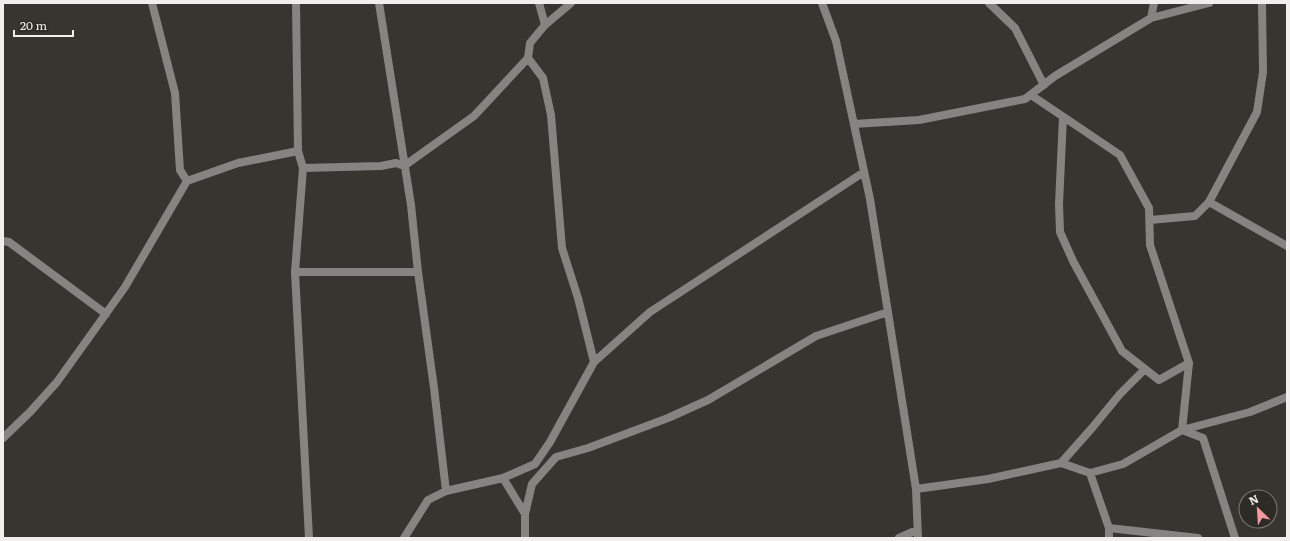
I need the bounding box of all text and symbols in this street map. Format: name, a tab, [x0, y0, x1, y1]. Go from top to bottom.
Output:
scale bar	[14, 12, 73, 38]
text: 20 m	[20, 16, 47, 34]
north arrow	[1238, 489, 1278, 529]
text: N	[1246, 490, 1261, 508]

